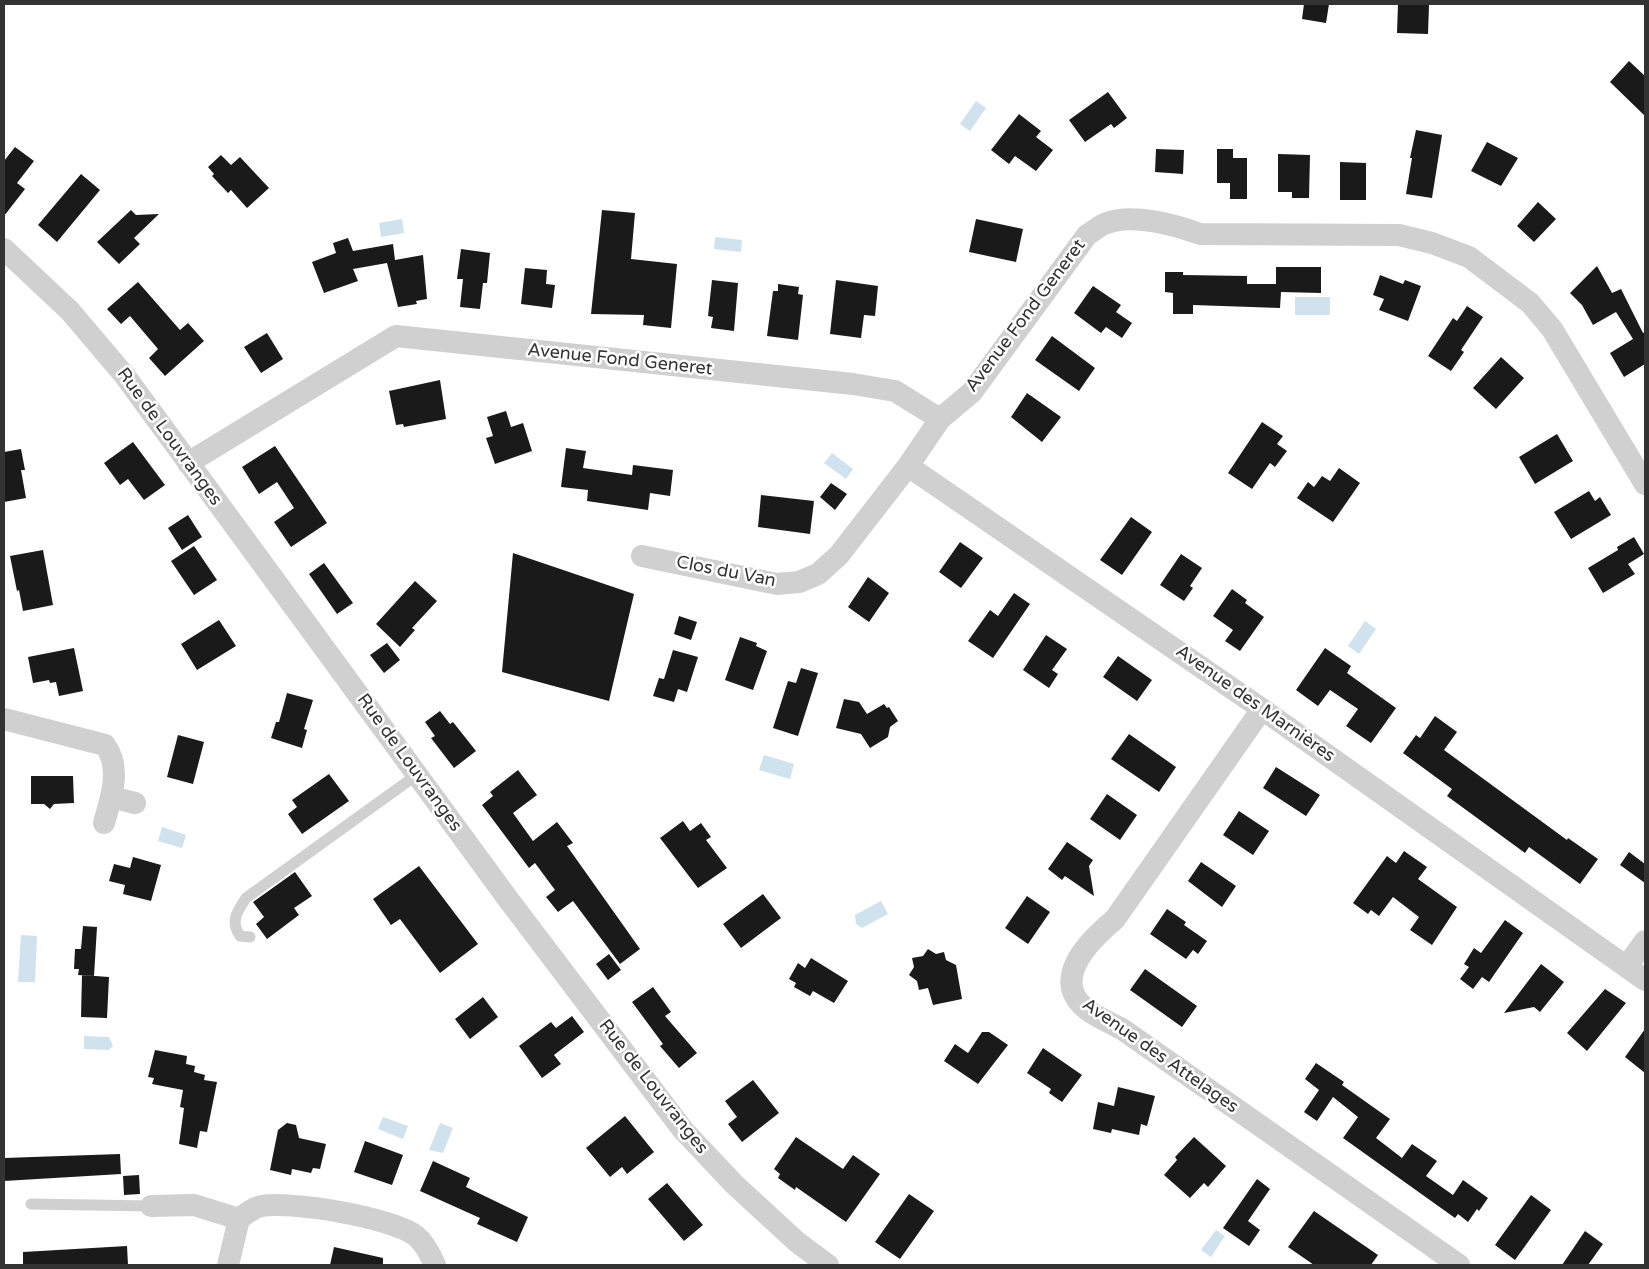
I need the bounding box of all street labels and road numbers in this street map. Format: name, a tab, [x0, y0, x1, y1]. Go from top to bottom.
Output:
street label: Avenue Fond Generet	[961, 235, 1091, 397]
street label: Avenue Fond Generet	[526, 340, 714, 380]
street label: Rue de Louvranges	[112, 364, 226, 510]
street label: Clos du Van	[674, 552, 778, 592]
street label: Avenue des Marnières	[1171, 641, 1339, 767]
street label: Rue de Louvranges	[352, 690, 466, 836]
street label: Avenue des Attelages	[1078, 994, 1242, 1118]
street label: Rue de Louvranges	[594, 1015, 712, 1159]

